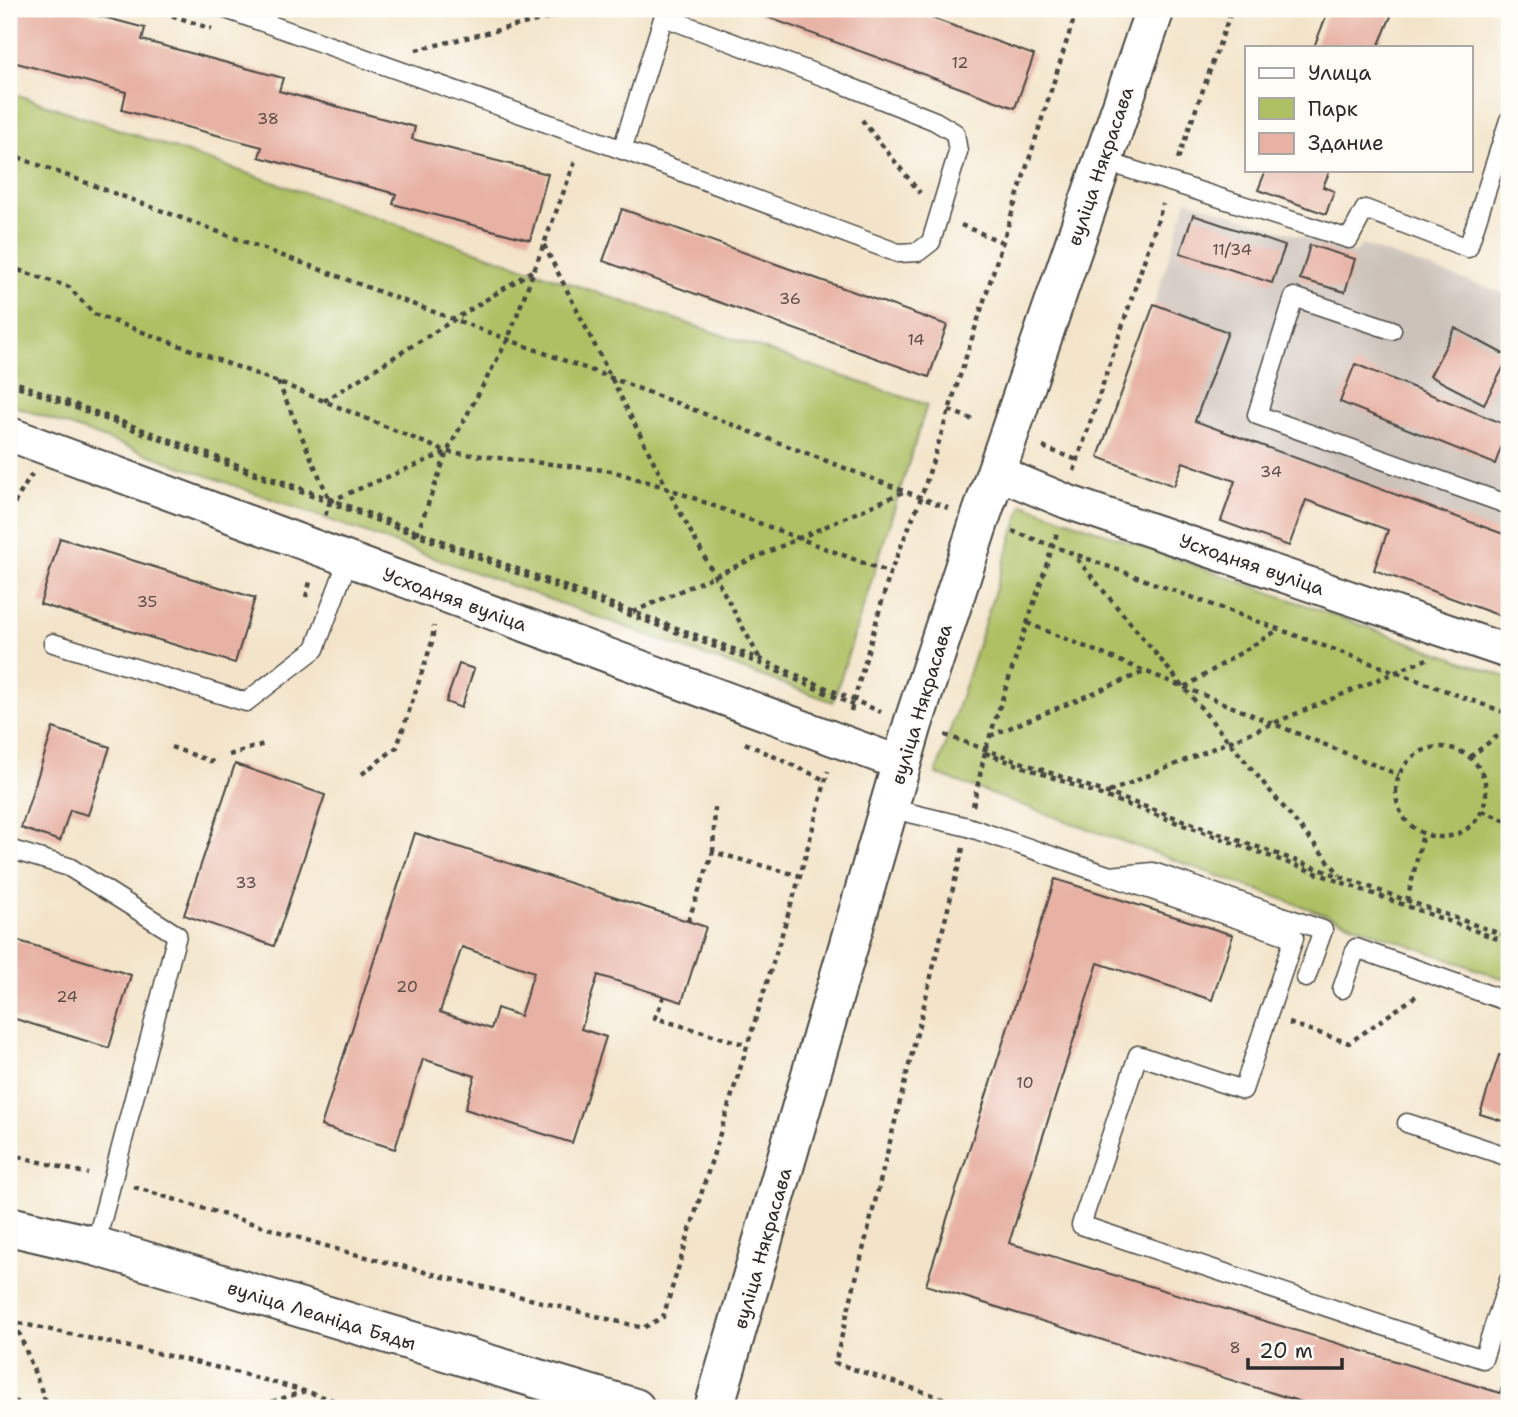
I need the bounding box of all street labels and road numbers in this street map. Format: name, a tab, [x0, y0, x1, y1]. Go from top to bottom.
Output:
street label: вуліца Някрасава	[1062, 83, 1139, 249]
street label: Усходняя вуліца	[1176, 528, 1328, 601]
street label: Усходняя вуліца	[379, 562, 531, 637]
street label: вуліца Някрасава	[885, 621, 958, 787]
street label: вуліца Някрасава	[728, 1165, 797, 1332]
street label: вуліца Леаніда Бяды	[225, 1275, 419, 1356]

